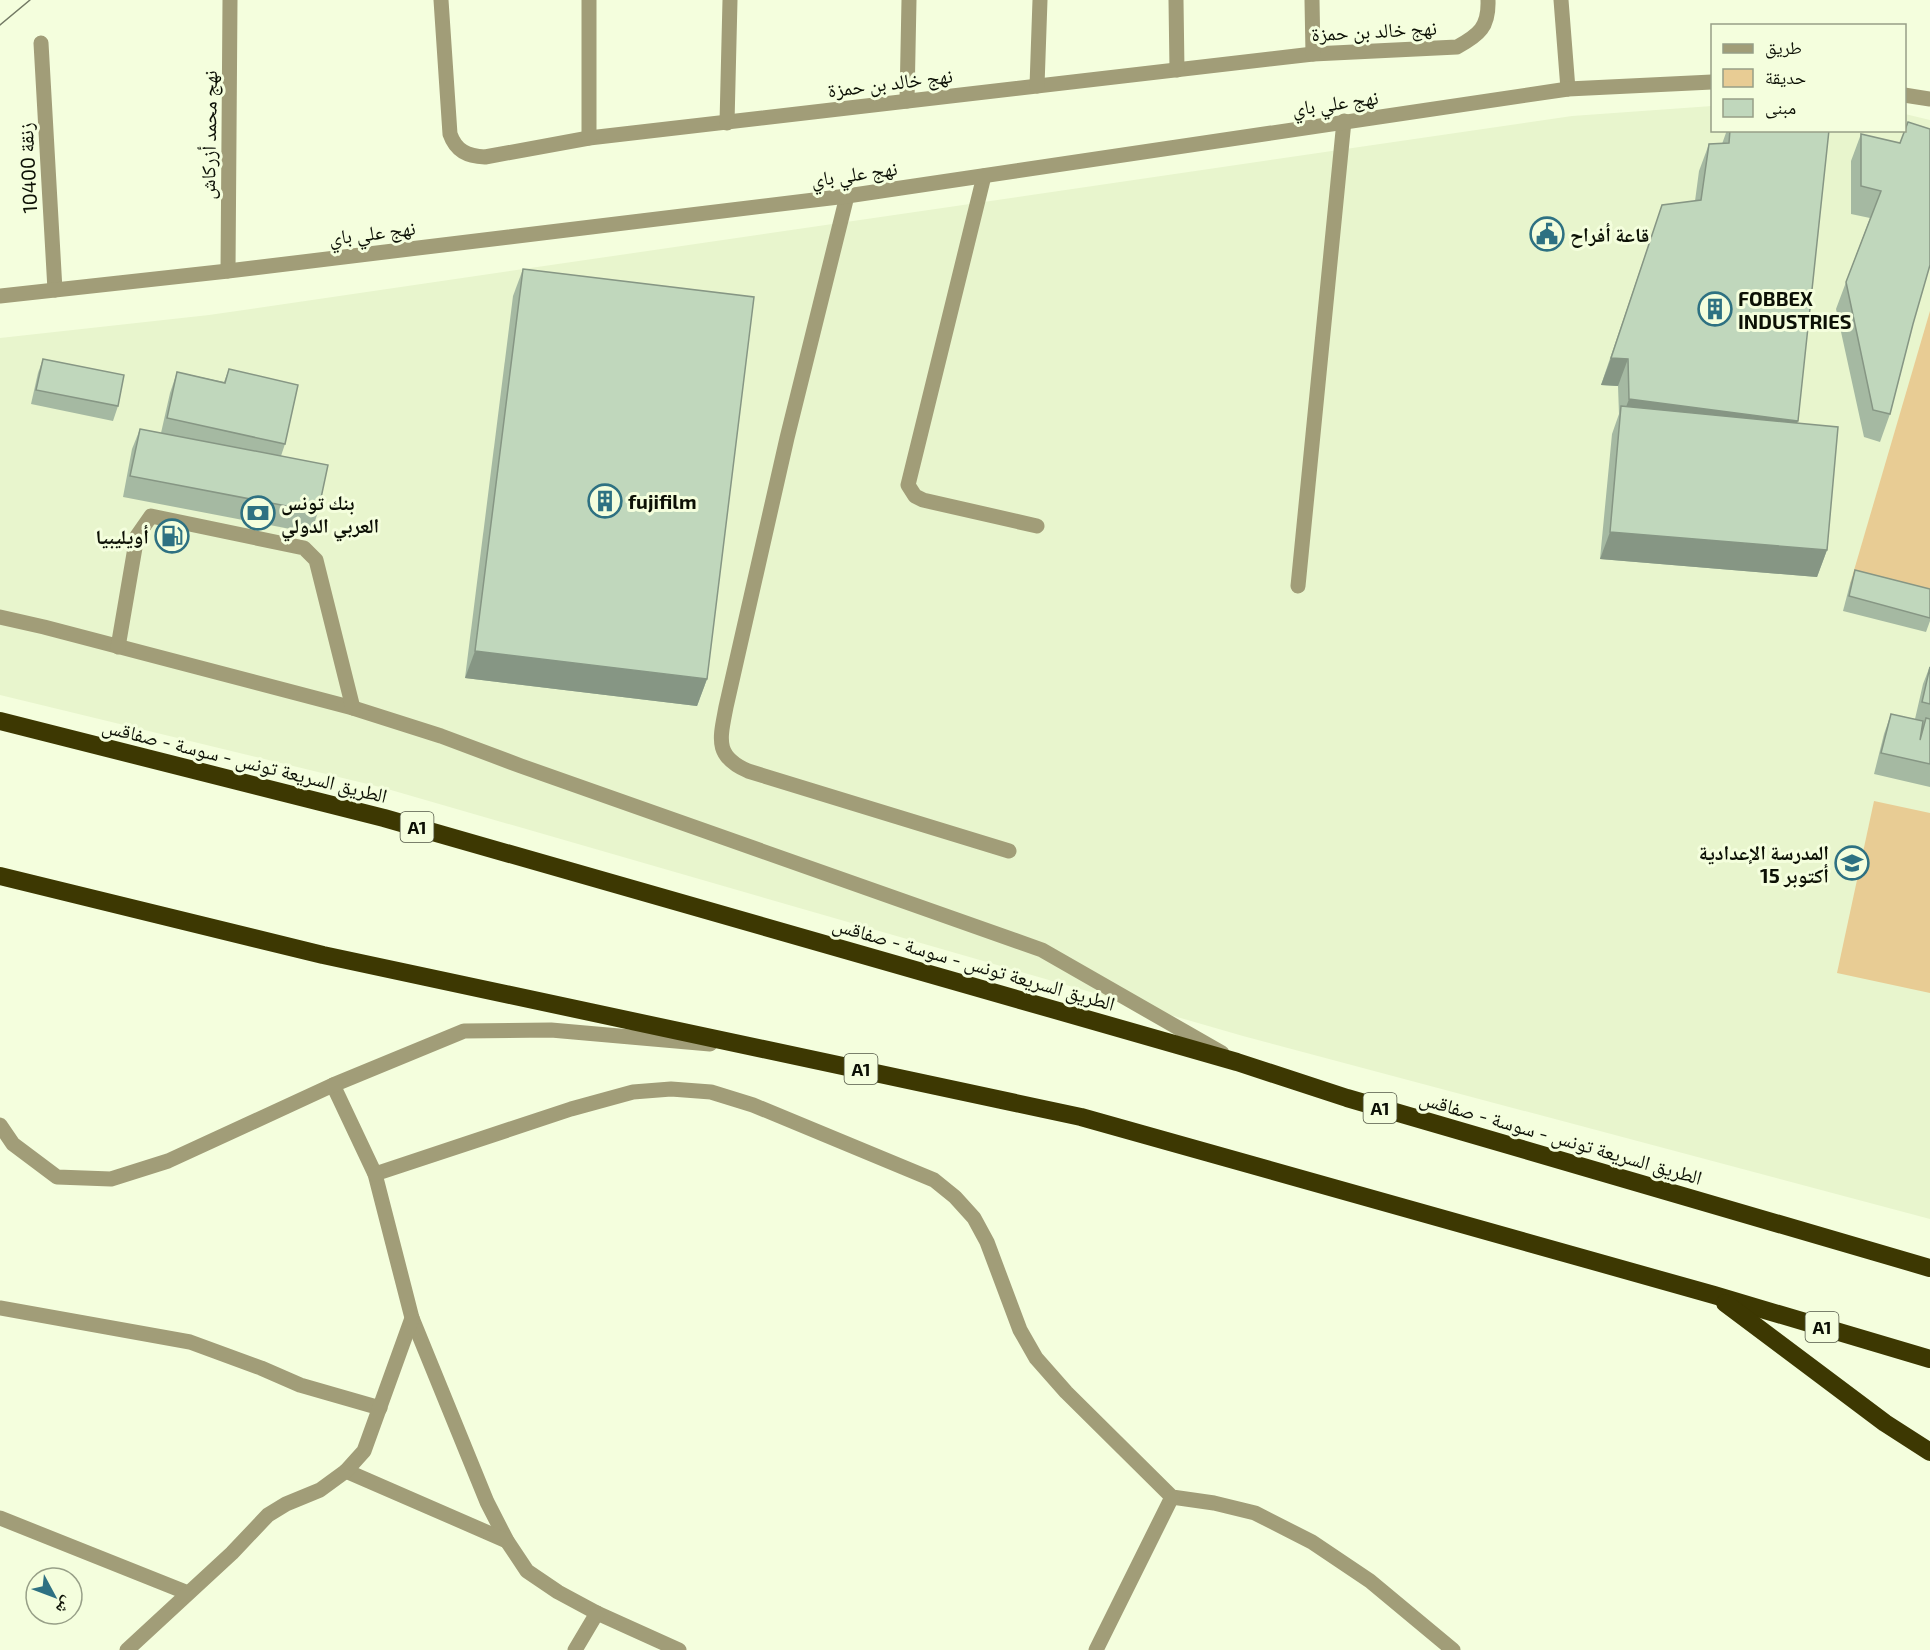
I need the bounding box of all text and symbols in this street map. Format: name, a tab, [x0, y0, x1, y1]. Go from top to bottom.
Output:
street label: نهج خالد بن حمزة	[1311, 15, 1438, 47]
legend	[1711, 24, 1906, 132]
text: طريق	[1765, 36, 1802, 59]
street label: نهج خالد بن حمزة	[826, 62, 954, 104]
text: حديقة	[1765, 66, 1806, 88]
street label: نهج محمد أزركاش	[195, 70, 223, 200]
street label: نهج علي باي	[1290, 84, 1380, 125]
text: مبنى	[1765, 96, 1796, 119]
street label: زنقة 10400	[13, 122, 41, 214]
street label: نهج علي باي	[809, 155, 899, 196]
street label: نهج علي باي	[327, 215, 417, 254]
public building icon: قاعة أفراح	[1529, 216, 1565, 252]
place label: قاعة أفراح	[1570, 222, 1649, 248]
place label: FOBBEX INDUSTRIES	[1738, 286, 1851, 333]
building icon: FOBBEX INDUSTRIES	[1697, 291, 1733, 327]
building icon: fujifilm	[587, 483, 623, 519]
place label: fujifilm	[628, 489, 697, 513]
place label: بنك تونس العربي الدولي	[281, 490, 379, 542]
bank icon: بنك تونس العربي الدولي	[240, 495, 276, 531]
fuel station icon: أويليبيا	[154, 518, 190, 554]
place label: أويليبيا	[96, 524, 149, 549]
street label: الطريق السريعة تونس - سوسة - صفاقس	[100, 713, 390, 808]
road number: A1	[400, 812, 434, 842]
place label: المدرسة الإعدادية 15 أكتوبر	[1699, 840, 1829, 888]
school or university icon: المدرسة الإعدادية 15 أكتوبر	[1834, 845, 1870, 881]
street label: الطريق السريعة تونس - سوسة - صفاقس	[830, 911, 1118, 1016]
road number: A1	[844, 1054, 878, 1084]
street label: الطريق السريعة تونس - سوسة - صفاقس	[1417, 1085, 1705, 1190]
road number: A1	[1364, 1093, 1396, 1123]
road number: A1	[1806, 1312, 1838, 1342]
north arrow	[24, 1566, 84, 1626]
text: ش	[52, 1593, 78, 1619]

